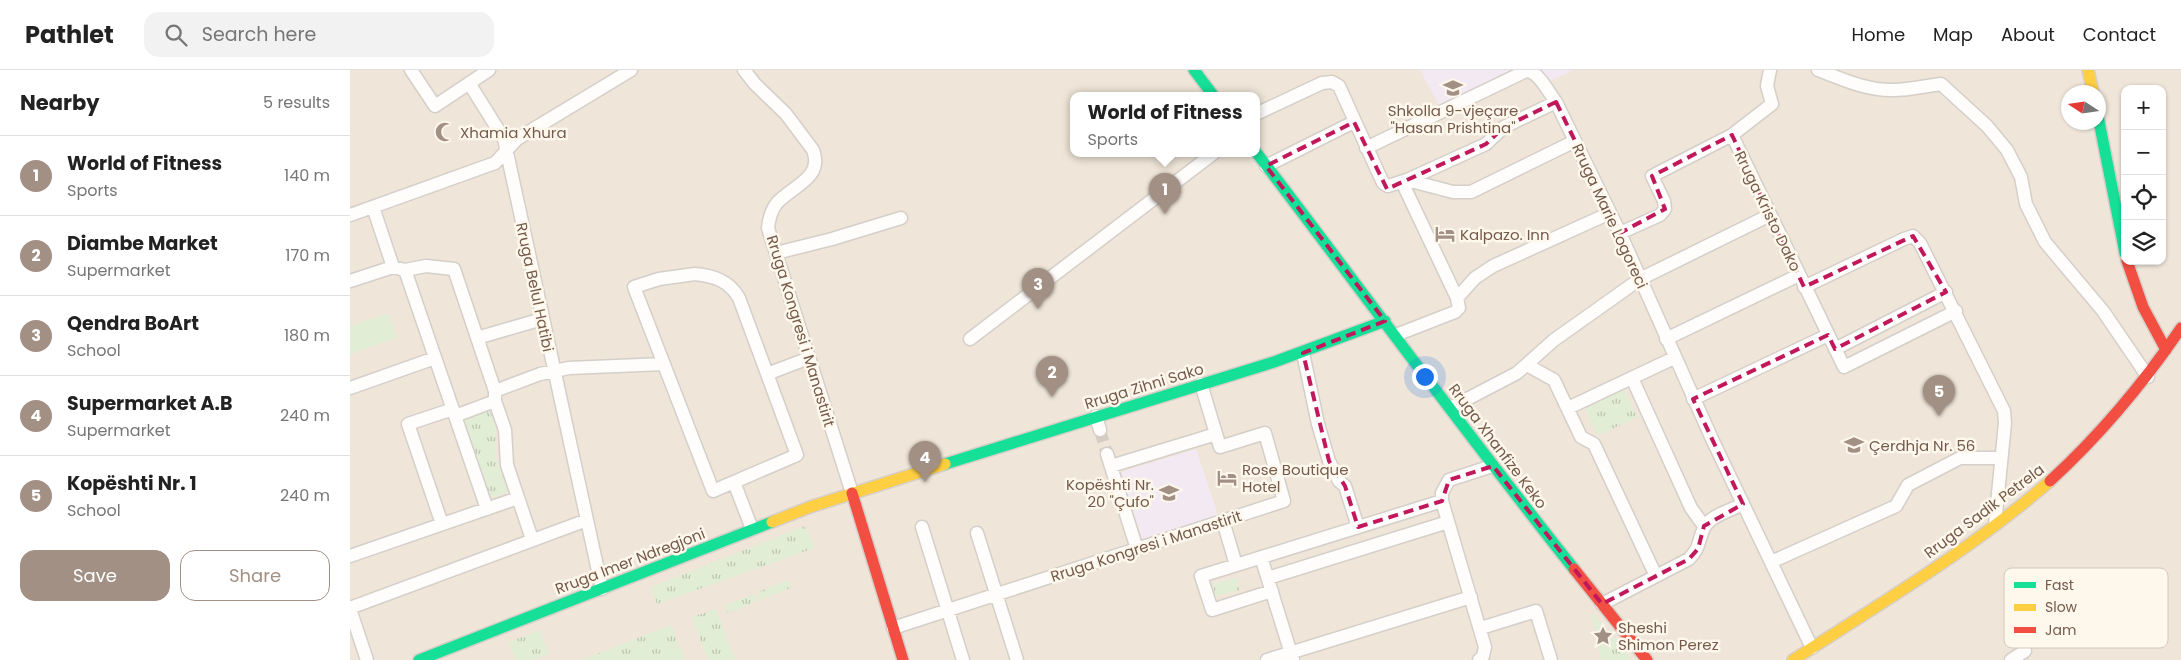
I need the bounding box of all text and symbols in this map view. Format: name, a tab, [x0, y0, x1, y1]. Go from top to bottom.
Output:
search box	[144, 12, 494, 57]
text: Pathlet	[25, 18, 114, 51]
icon: search	[162, 21, 190, 49]
text: Search here	[202, 21, 316, 48]
text: Home	[1851, 22, 1905, 47]
text: Map	[1933, 22, 1973, 47]
text: About	[2001, 22, 2055, 47]
text: Contact	[2083, 22, 2156, 47]
school or university icon: Shkolla 9-vjeçare "Hasan Prishtina"	[1442, 77, 1464, 99]
north arrow	[2061, 85, 2106, 130]
map controls	[2121, 85, 2166, 265]
button: +	[2121, 85, 2166, 130]
text: Nearby	[20, 88, 100, 117]
text: 5 results	[263, 91, 330, 114]
popup	[1070, 92, 1260, 157]
text: World of Fitness	[1087, 99, 1243, 126]
place label: Shkolla 9-vjeçare "Hasan Prishtina"	[1388, 100, 1518, 138]
mosque icon: Xhamia Xhura	[434, 121, 456, 143]
place label: Xhamia Xhura	[460, 122, 567, 143]
text: Sports	[1087, 128, 1138, 151]
button: −	[2121, 130, 2166, 175]
street label: Rruga Marie Logoreci	[1567, 140, 1653, 292]
street label: Rruga Kristo Dako	[1730, 147, 1806, 275]
text: World of Fitness	[67, 150, 222, 177]
text: 1	[33, 164, 39, 187]
text: 140 m	[284, 164, 330, 187]
pin: 1	[1149, 173, 1181, 214]
button: locate	[2121, 175, 2166, 220]
text: Sports	[67, 179, 118, 202]
street label: Rruga Belul Hatibi	[511, 220, 559, 354]
button: layers	[2121, 220, 2166, 265]
hotel icon: Kalpazo. Inn	[1434, 223, 1456, 245]
place label: Kalpazo. Inn	[1460, 224, 1550, 245]
text: Diambe Market	[67, 230, 218, 257]
street label: Rruga Kongresi i Manastirit	[762, 233, 840, 429]
text: 2	[31, 244, 41, 267]
text: 170 m	[285, 244, 330, 267]
text: Supermarket	[67, 259, 171, 282]
pin: 3	[1022, 268, 1054, 309]
text: Qendra BoArt	[67, 310, 199, 337]
text: 3	[31, 324, 41, 347]
text: 180 m	[284, 324, 330, 347]
text: School	[67, 339, 121, 362]
pin: 2	[1036, 356, 1068, 397]
street label: Rruga Zihni Sako	[1082, 358, 1206, 414]
your location	[1412, 364, 1438, 390]
pin: 5	[1923, 375, 1955, 416]
street label: Rruga Xhanfize Keko	[1444, 379, 1552, 513]
text: Supermarket A.B	[67, 390, 232, 417]
text: 4	[31, 404, 41, 427]
text: 240 m	[280, 404, 330, 427]
text: Supermarket	[67, 419, 171, 442]
school or university icon: Çerdhja Nr. 56	[1843, 434, 1865, 456]
place label: Çerdhja Nr. 56	[1869, 435, 1975, 456]
pin: 4	[909, 441, 941, 482]
place label: Rose Boutique Hotel	[1242, 459, 1348, 497]
street label: Rruga Sadik Petrela	[1920, 459, 2048, 563]
hotel icon: Rose Boutique Hotel	[1216, 467, 1238, 489]
text: Kopështi Nr. 1	[67, 470, 197, 497]
place label: Kopështi Nr. 20 "Çufo"	[1066, 474, 1154, 512]
school or university icon: Kopështi Nr. 20 "Çufo"	[1158, 482, 1180, 504]
text: 5	[31, 484, 41, 507]
text: 240 m	[280, 484, 330, 507]
text: School	[67, 499, 121, 522]
street label: Rruga Kongresi i Manastirit	[1048, 505, 1244, 587]
street label: Rruga Imer Ndregjoni	[552, 523, 708, 599]
button: Save	[20, 550, 170, 601]
button: Share	[180, 550, 330, 601]
legend	[2004, 568, 2168, 648]
text: Fast	[2045, 575, 2074, 595]
text: Slow	[2045, 597, 2078, 617]
place label: Sheshi Shimon Perez	[1618, 617, 1719, 655]
text: Jam	[2045, 620, 2076, 640]
place icon: Sheshi Shimon Perez	[1592, 625, 1614, 647]

